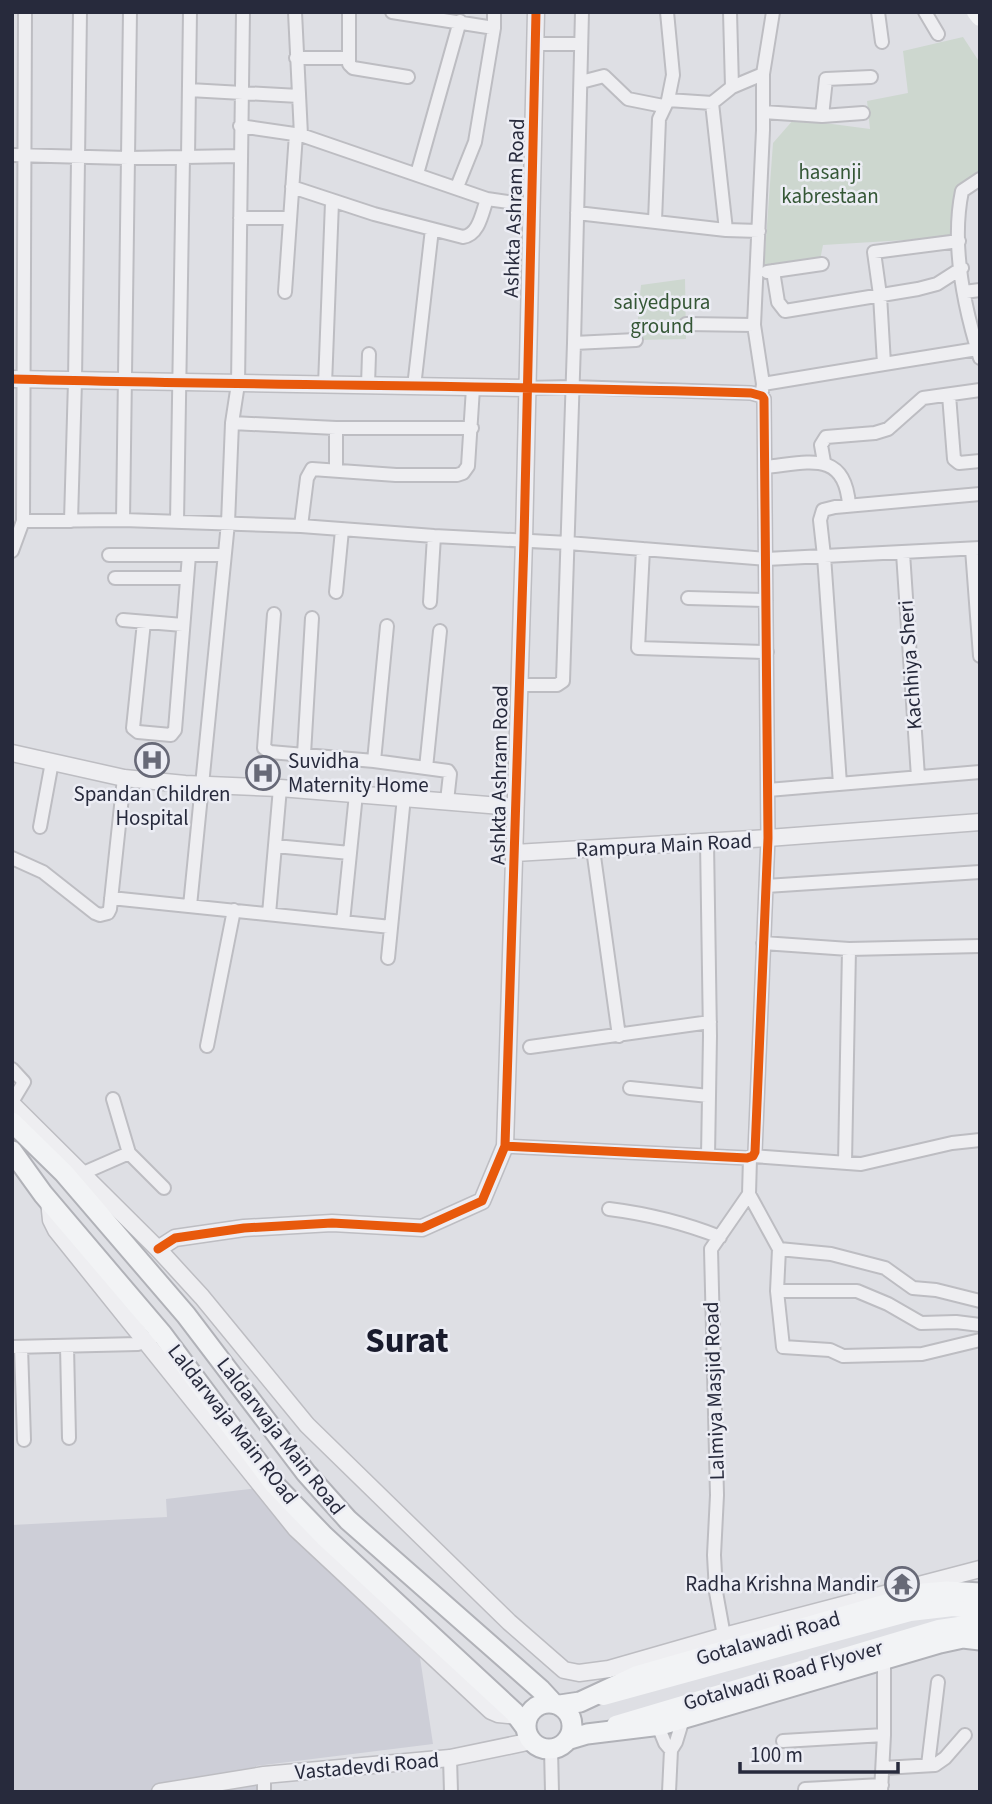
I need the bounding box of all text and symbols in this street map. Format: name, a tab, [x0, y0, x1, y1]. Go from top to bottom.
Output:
street label: Ashkta Ashram Road	[496, 118, 532, 298]
park label: hasanji kabrestaan	[781, 157, 879, 211]
park label: saiyedpura ground	[614, 287, 710, 341]
street label: Kachhiya Sheri	[891, 599, 929, 731]
street label: Ashkta Ashram Road	[482, 685, 516, 865]
hospital icon: Spandan Children Hospital	[133, 741, 171, 779]
place label: Suvidha Maternity Home	[288, 746, 429, 800]
hospital icon: Suvidha Maternity Home	[244, 754, 282, 792]
place label: Spandan Children Hospital	[73, 779, 231, 833]
street label: Rampura Main Road	[575, 825, 753, 865]
street label: Lalmiya Masjid Road	[696, 1301, 732, 1481]
district label: Surat	[365, 1316, 449, 1366]
street label: Laldarwaja Main ROad	[161, 1337, 305, 1511]
street label: Laldarwaja Main Road	[210, 1351, 352, 1521]
temple icon: Radha Krishna Mandir	[883, 1565, 921, 1603]
place label: Radha Krishna Mandir	[685, 1569, 879, 1599]
street label: Gotalawadi Road	[692, 1603, 844, 1673]
street label: Gotalwadi Road Flyover	[680, 1632, 887, 1718]
scale bar	[740, 1730, 898, 1774]
text: 100 m	[750, 1740, 803, 1770]
street label: Vastadevdi Road	[294, 1745, 440, 1787]

